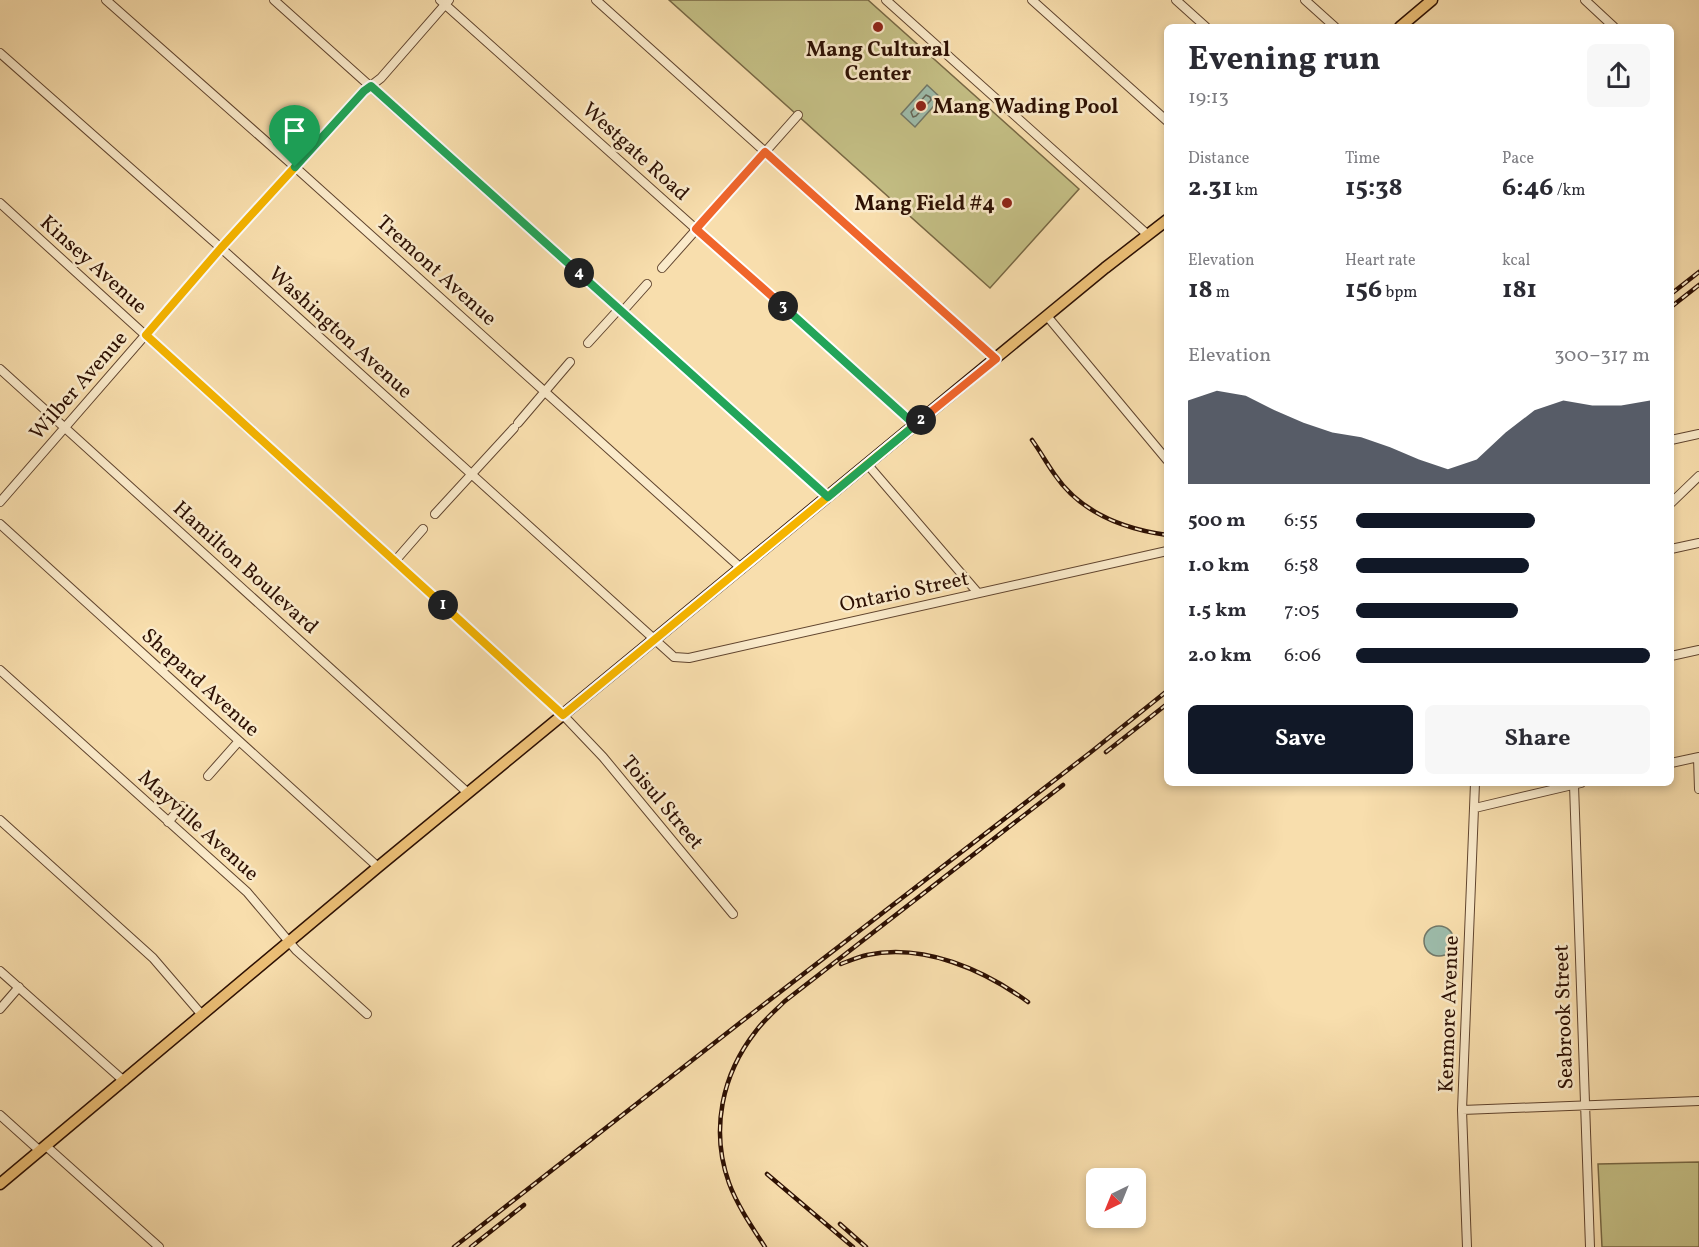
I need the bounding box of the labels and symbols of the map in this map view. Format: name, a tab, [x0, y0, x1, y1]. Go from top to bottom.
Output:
marker: Mang Cultural Center	[871, 20, 885, 34]
place label: Mang Cultural Center	[806, 36, 950, 89]
place label: Mang Wading Pool	[933, 93, 1118, 122]
street label: Westgate Road	[575, 96, 695, 208]
marker: Mang Wading Pool	[914, 99, 928, 113]
pin	[269, 105, 320, 167]
place label: Mang Field #4	[855, 190, 995, 219]
marker: Mang Field #4	[1000, 196, 1014, 210]
street label: Kinsey Avenue	[33, 209, 153, 321]
street label: Tremont Avenue	[370, 209, 502, 333]
pin: 4	[564, 258, 594, 288]
street label: Washington Avenue	[262, 260, 418, 406]
pin: 3	[768, 291, 798, 321]
street label: Wilber Avenue	[24, 325, 135, 447]
pin: 2	[906, 405, 936, 435]
street label: Hamilton Boulevard	[166, 495, 324, 641]
street label: Ontario Street	[837, 565, 972, 620]
pin: 1	[428, 590, 458, 620]
street label: Shepard Avenue	[135, 622, 265, 744]
street label: Toisul Street	[614, 750, 710, 856]
street label: Mayville Avenue	[131, 764, 265, 888]
street label: Kenmore Avenue	[1432, 935, 1467, 1093]
street label: Seabrook Street	[1547, 944, 1582, 1090]
north arrow	[1086, 1168, 1146, 1228]

